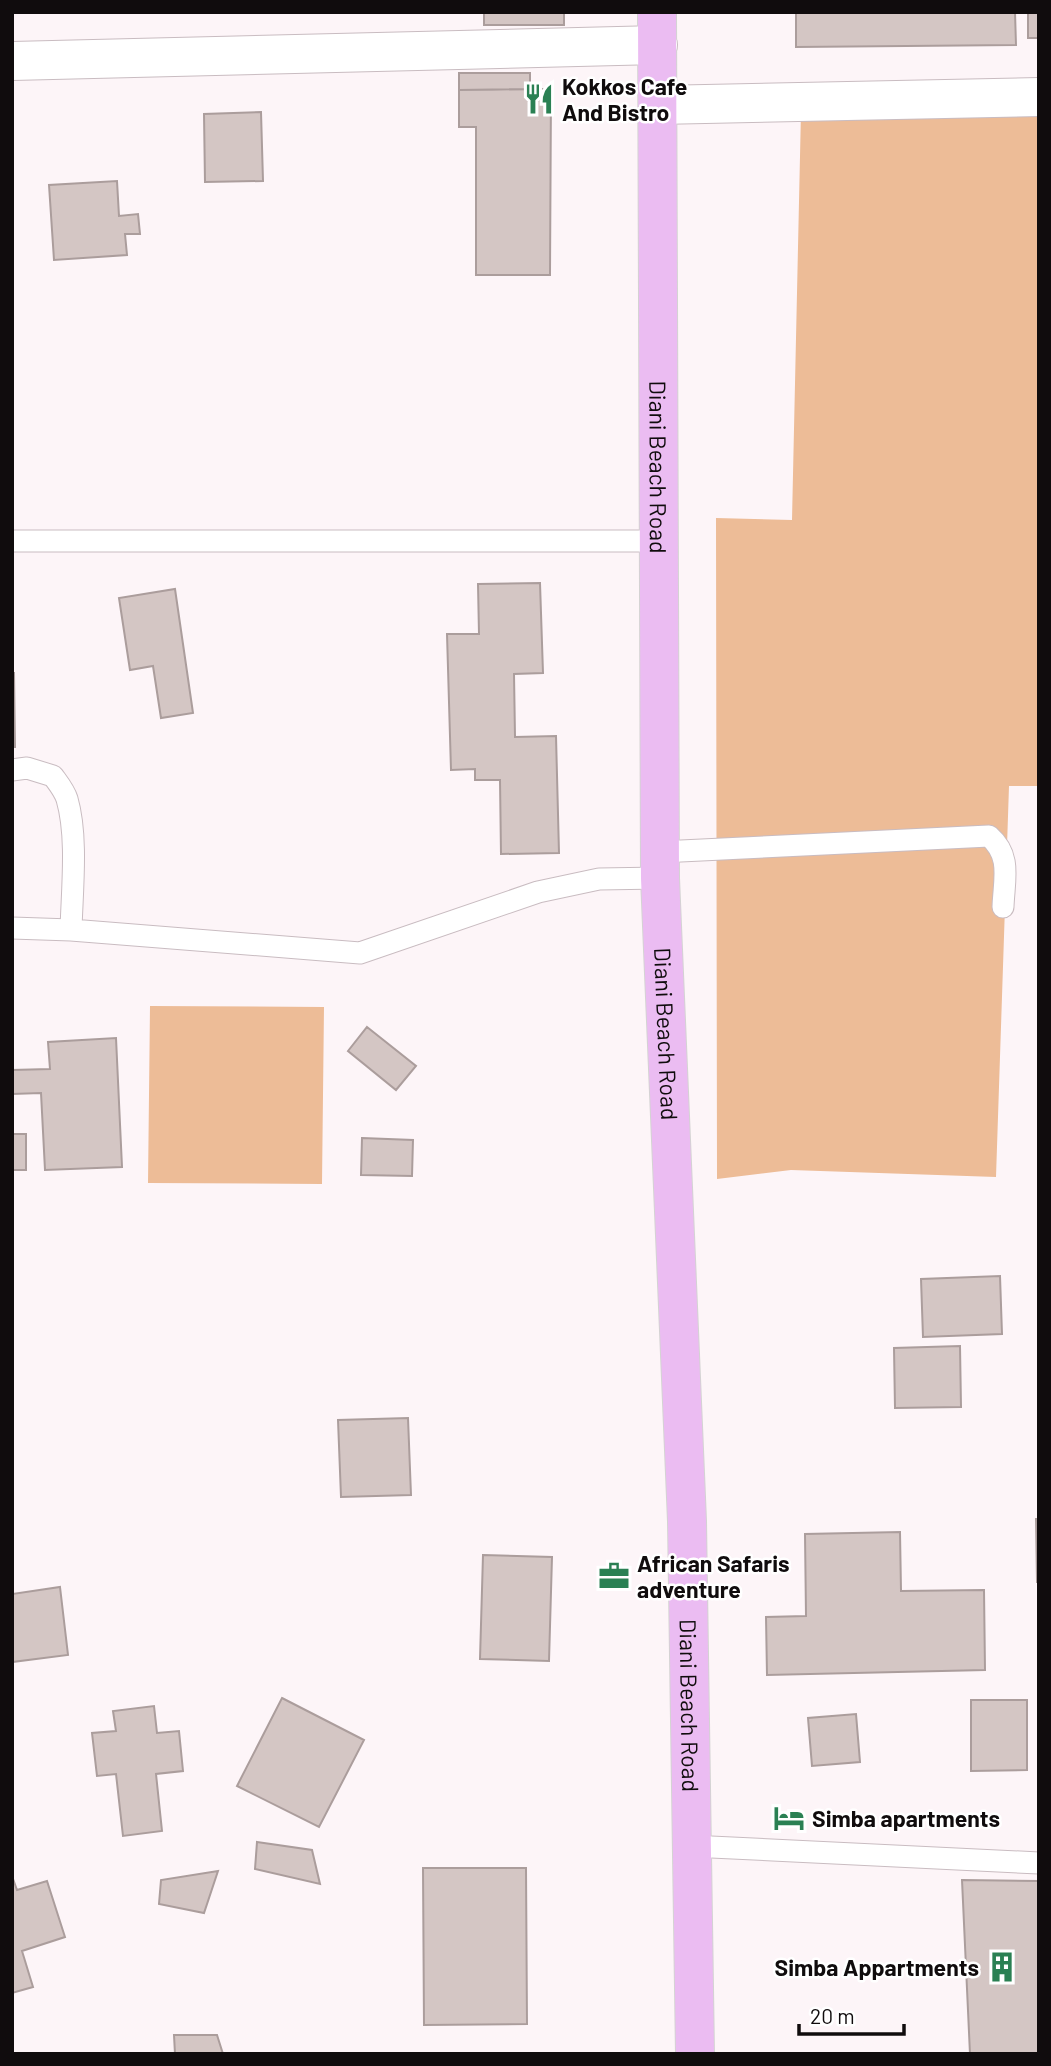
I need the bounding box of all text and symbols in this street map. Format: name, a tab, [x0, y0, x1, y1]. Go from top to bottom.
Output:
place label: Kokkos Cafe And Bistro	[562, 72, 687, 126]
restaurant icon: Kokkos Cafe And Bistro	[522, 82, 556, 116]
street label: Diani Beach Road	[644, 380, 673, 554]
street label: Diani Beach Road	[649, 947, 684, 1121]
place label: African Safaris adventure	[637, 1549, 790, 1603]
office icon: African Safaris adventure	[597, 1559, 631, 1593]
street label: Diani Beach Road	[674, 1619, 705, 1792]
hotel icon: Simba apartments	[772, 1801, 806, 1835]
place label: Simba apartments	[812, 1804, 1000, 1832]
building icon: Simba Appartments	[985, 1950, 1019, 1984]
place label: Simba Appartments	[775, 1953, 979, 1981]
scale bar	[799, 1993, 904, 2037]
text: 20 m	[810, 2003, 855, 2028]

